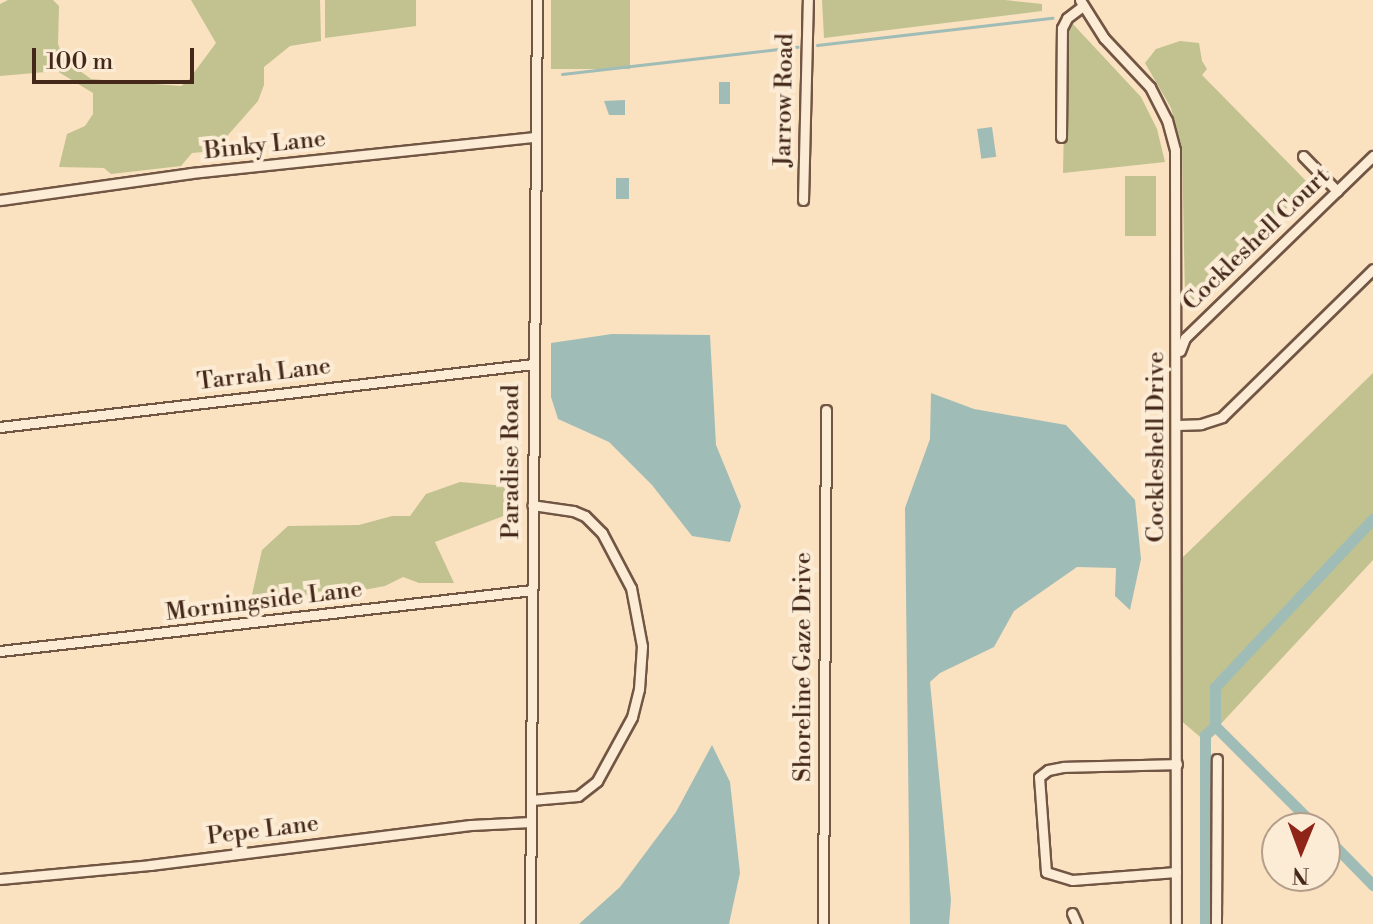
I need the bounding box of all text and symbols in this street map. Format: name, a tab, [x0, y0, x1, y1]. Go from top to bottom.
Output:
scale bar	[36, 32, 198, 82]
street label: Jarrow Road	[769, 33, 801, 167]
text: 100 m	[46, 47, 113, 77]
street label: Binky Lane	[203, 125, 327, 167]
street label: Cockleshell Court	[1178, 163, 1336, 317]
street label: Cockleshell Drive	[1143, 351, 1171, 543]
street label: Tarrah Lane	[195, 353, 333, 397]
street label: Paradise Road	[498, 385, 526, 539]
street label: Shoreline Gaze Drive	[790, 552, 818, 782]
street label: Morningside Lane	[164, 576, 364, 628]
street label: Pepe Lane	[205, 810, 321, 852]
north arrow	[1261, 812, 1341, 892]
text: N	[1292, 861, 1310, 888]

